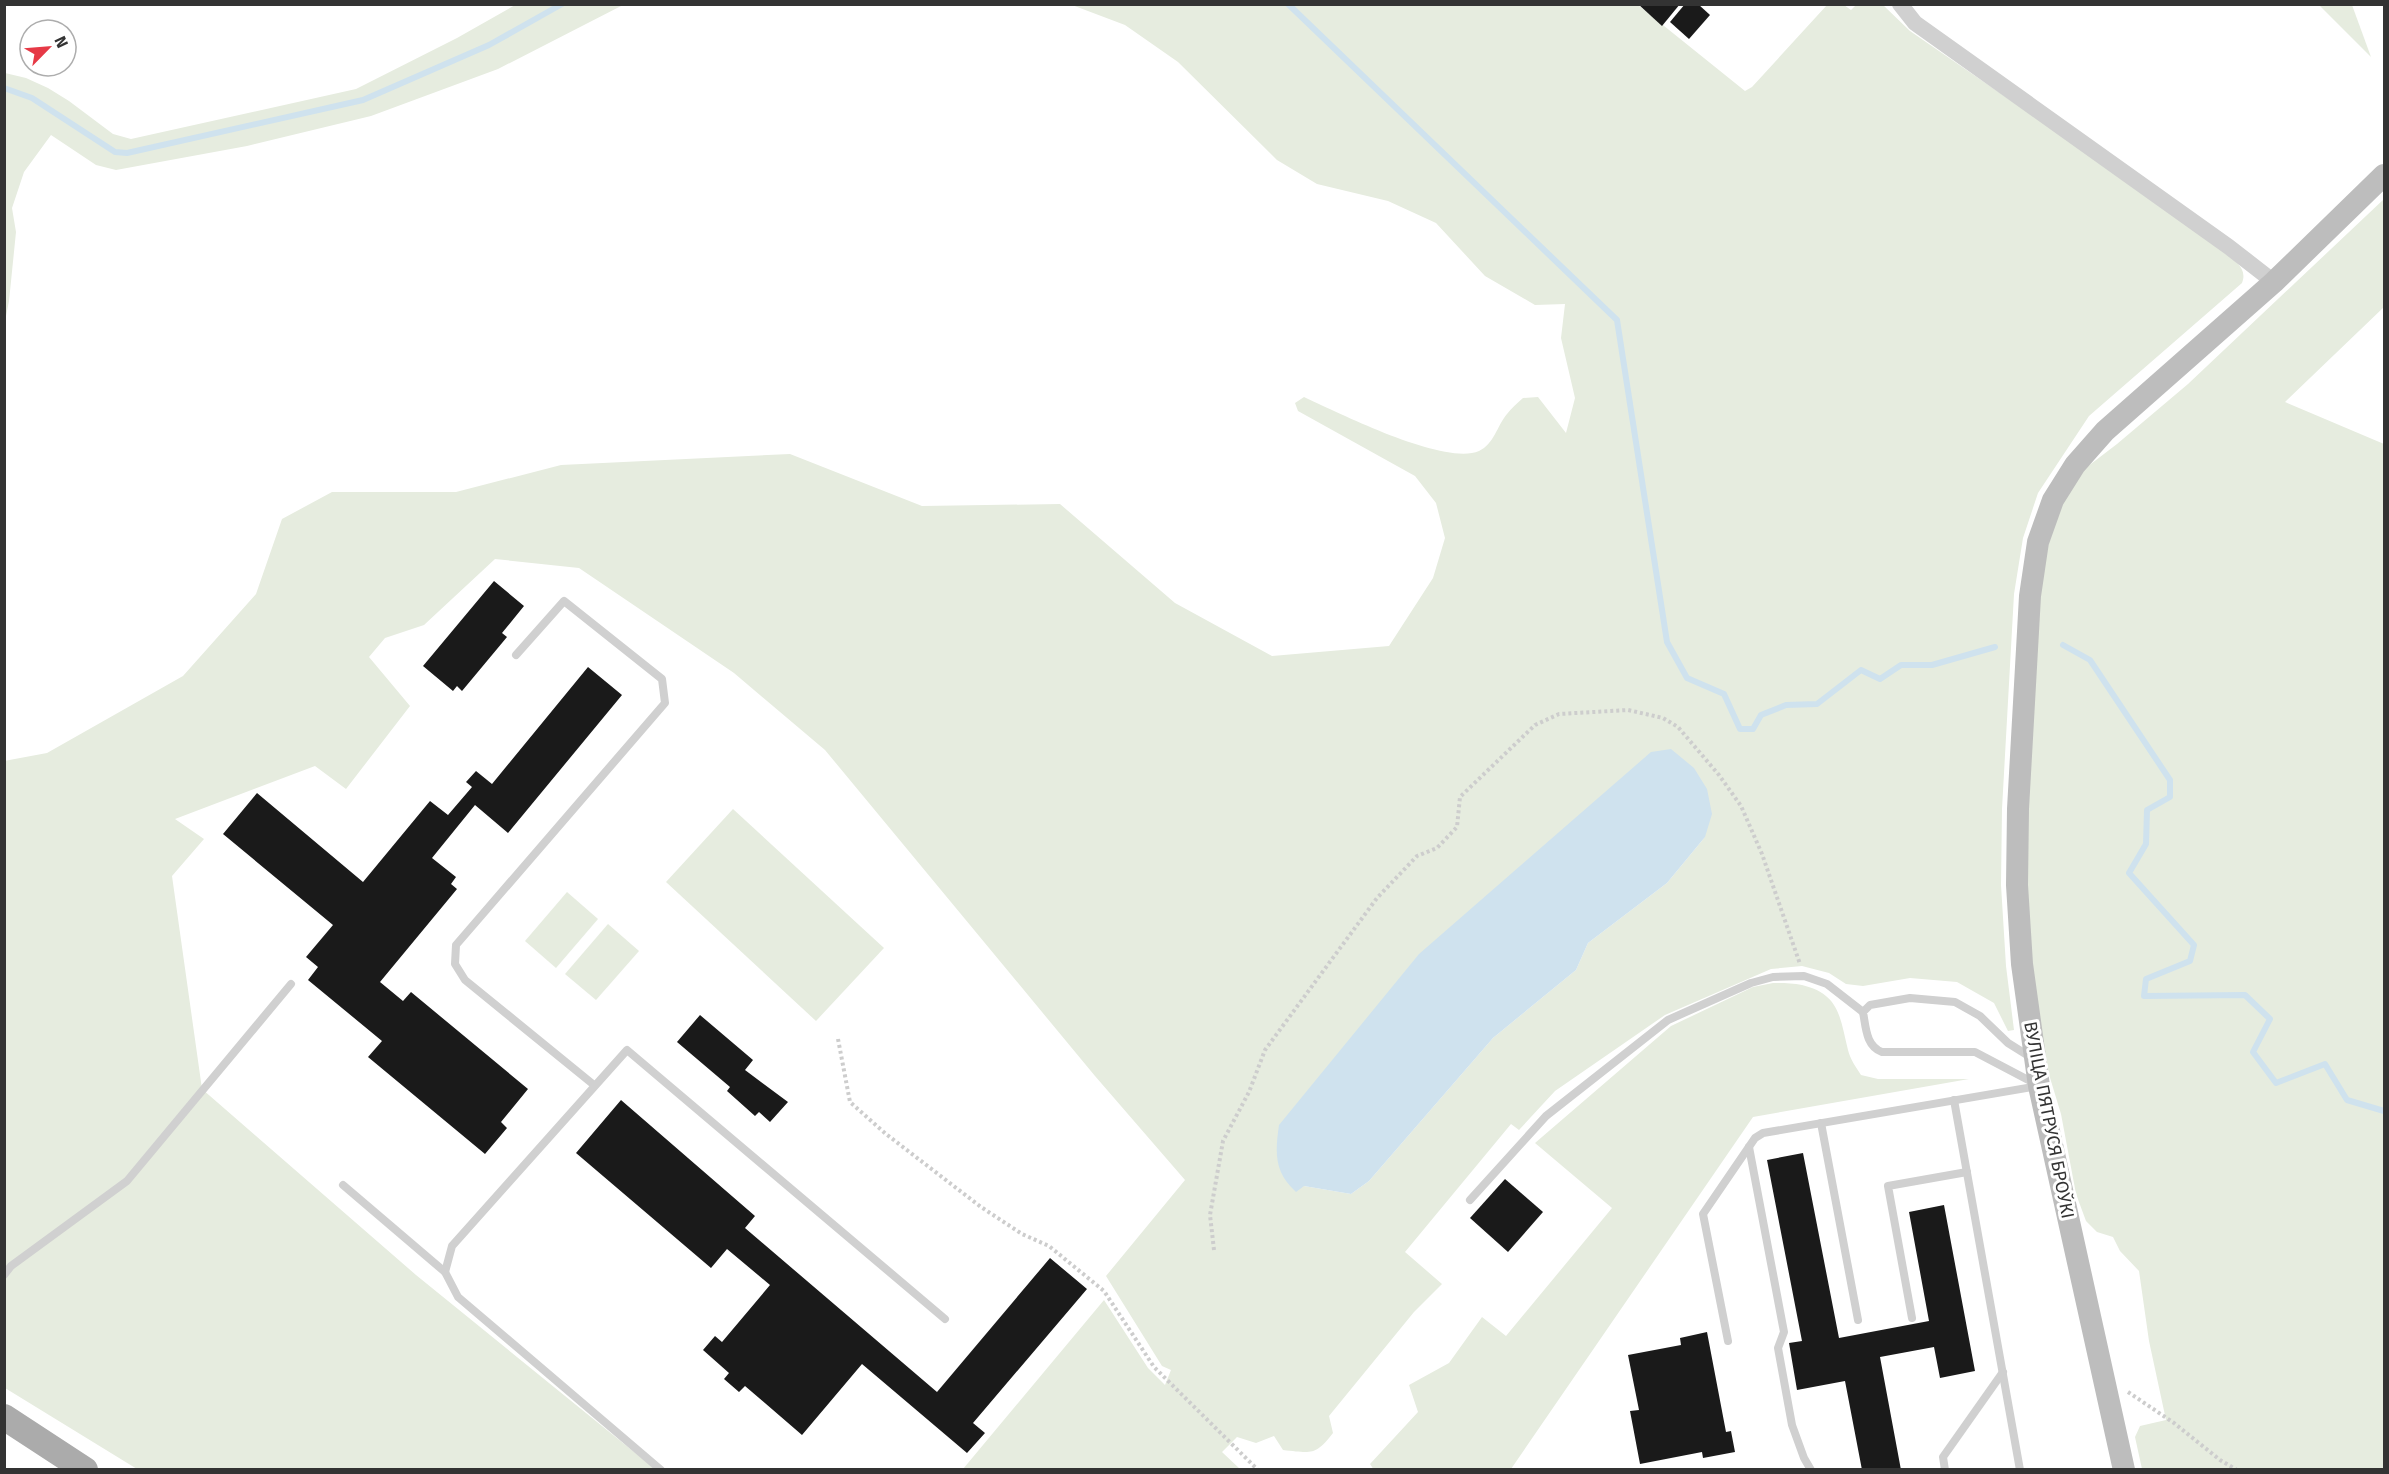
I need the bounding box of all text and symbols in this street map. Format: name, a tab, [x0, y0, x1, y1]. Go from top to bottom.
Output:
north arrow	[18, 18, 78, 78]
text: N	[50, 33, 72, 51]
street label: ВУЛІЦА ПЯТРУСЯ БРОЎКІ	[2019, 1019, 2080, 1220]

